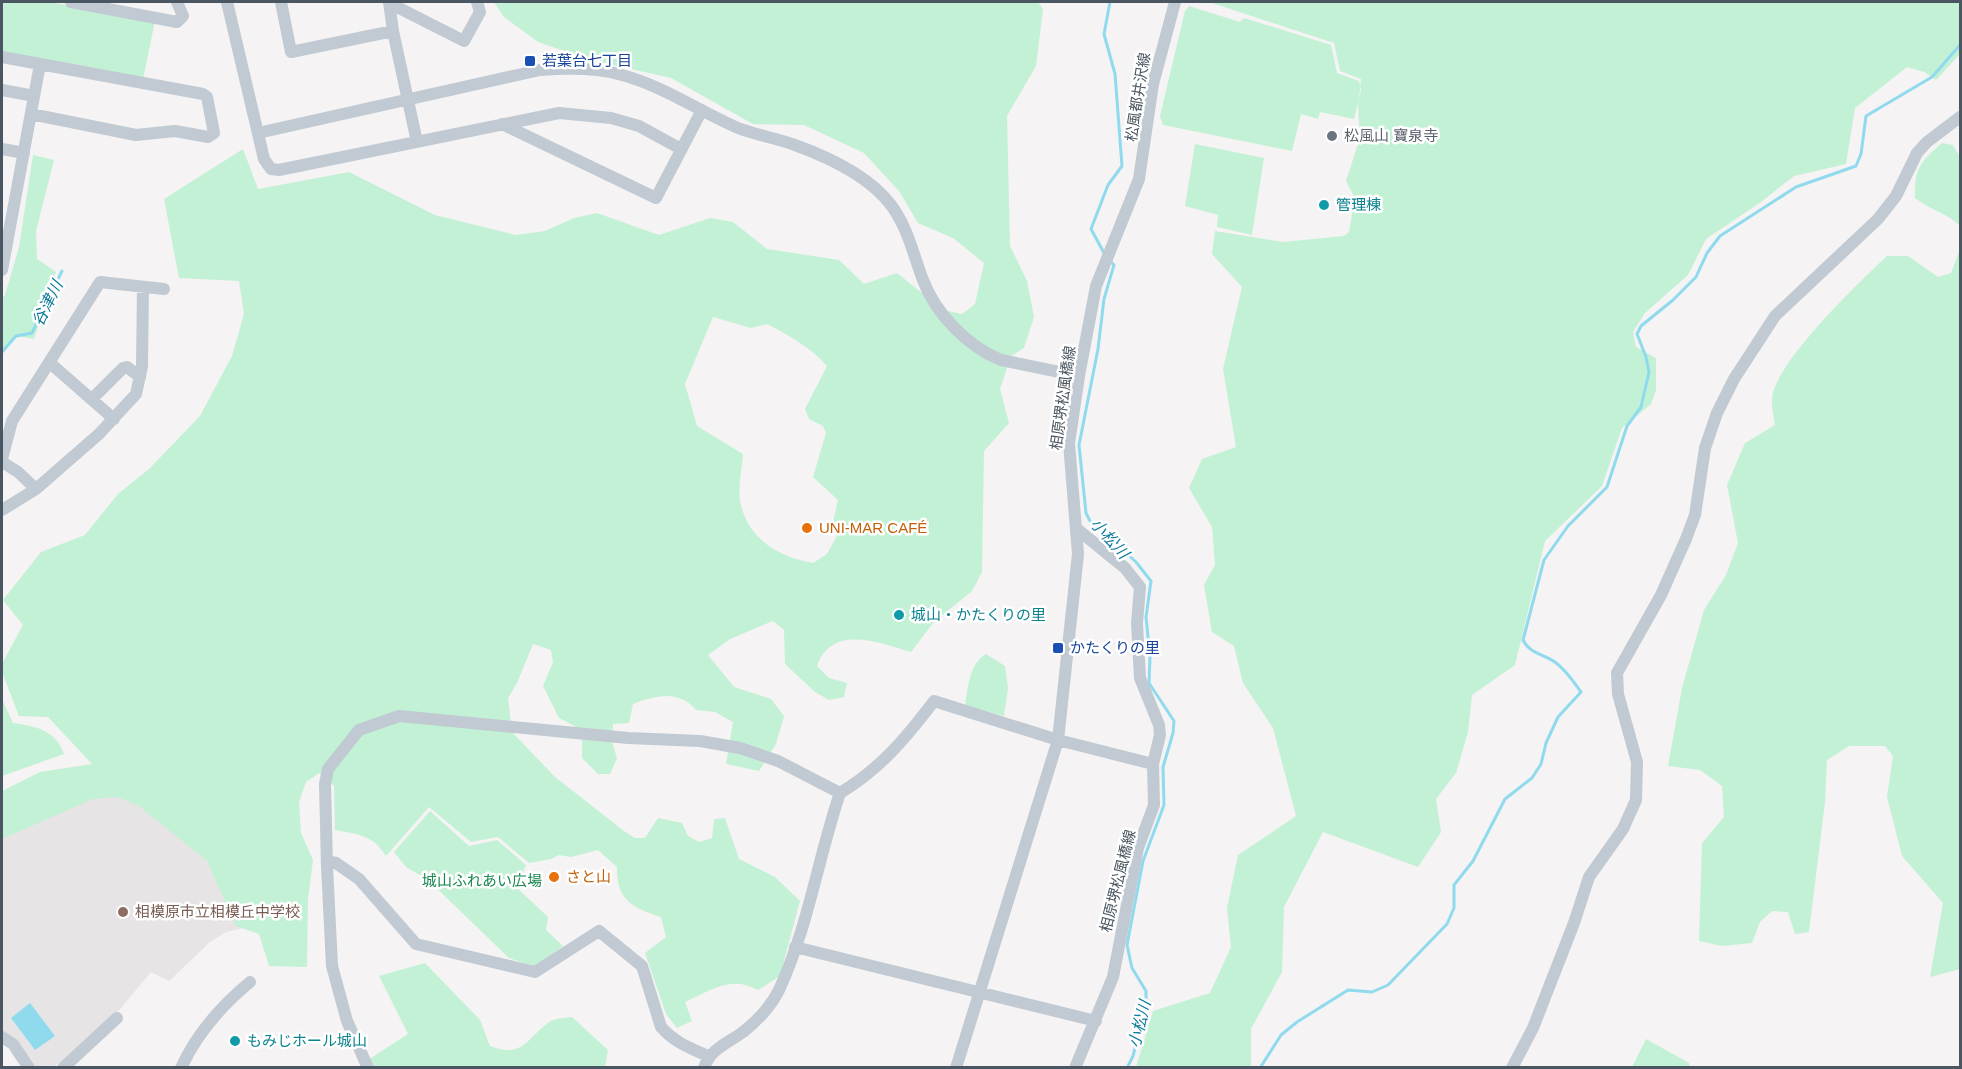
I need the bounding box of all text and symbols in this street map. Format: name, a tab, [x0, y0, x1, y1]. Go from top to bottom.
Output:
street label: 松風都井沢線	[1122, 51, 1153, 143]
place label: 若葉台七丁目	[542, 52, 632, 69]
marker: 若葉台七丁目	[523, 54, 537, 68]
place label: 松風山 寶泉寺	[1344, 127, 1438, 144]
marker: 松風山 寶泉寺	[1325, 129, 1339, 143]
place label: 管理棟	[1336, 196, 1381, 213]
marker: 管理棟	[1317, 198, 1331, 212]
water label: 谷津川	[29, 276, 66, 329]
street label: 相原堺松風橋線	[1047, 345, 1078, 451]
water label: 小松川	[1087, 515, 1133, 563]
place label: UNI-MAR CAFÉ	[819, 519, 927, 536]
marker: UNI-MAR CAFÉ	[800, 521, 814, 535]
place label: 城山・かたくりの里	[911, 606, 1046, 623]
marker: 城山・かたくりの里	[892, 608, 906, 622]
place label: かたくりの里	[1070, 639, 1160, 656]
marker: かたくりの里	[1051, 641, 1065, 655]
street label: 相原堺松風橋線	[1097, 828, 1138, 934]
place label: さと山	[566, 868, 611, 885]
marker: さと山	[547, 870, 561, 884]
park label: 城山ふれあい広場	[422, 872, 542, 889]
place label: 相模原市立相模丘中学校	[135, 903, 300, 920]
marker: 相模原市立相模丘中学校	[116, 905, 130, 919]
water label: 小松川	[1125, 997, 1154, 1049]
place label: もみじホール城山	[247, 1032, 367, 1049]
marker: もみじホール城山	[228, 1034, 242, 1048]

